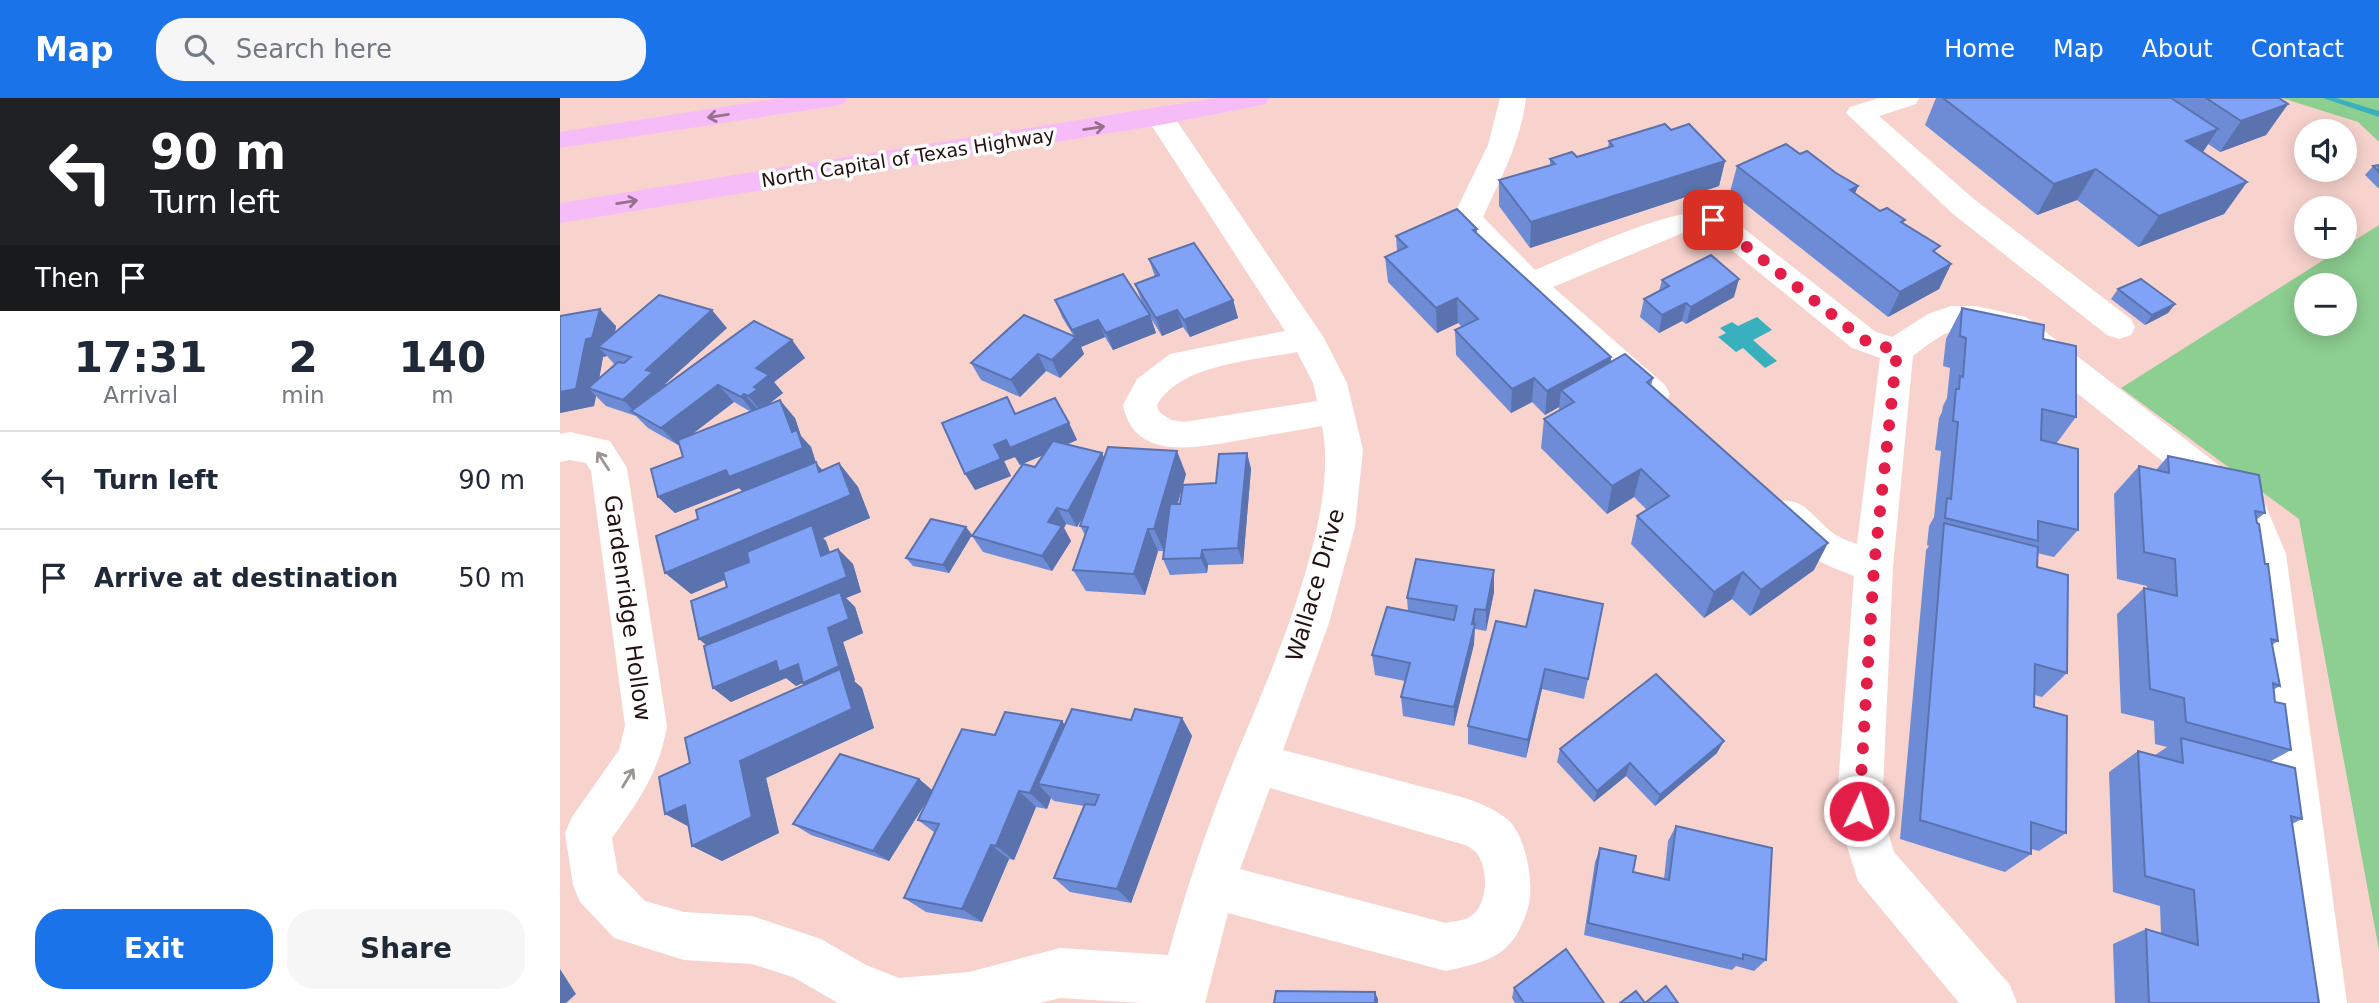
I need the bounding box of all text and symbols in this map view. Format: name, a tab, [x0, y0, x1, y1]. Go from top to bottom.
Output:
search box	[156, 18, 646, 81]
text: Map	[35, 30, 114, 69]
icon: search	[180, 30, 218, 68]
text: Search here	[236, 34, 392, 64]
text: Home	[1944, 35, 2015, 63]
text: Map	[2053, 35, 2104, 63]
text: About	[2142, 35, 2213, 63]
text: Contact	[2251, 35, 2344, 63]
one-way arrow	[707, 109, 730, 122]
map controls	[2294, 119, 2357, 336]
button: sound	[2294, 119, 2357, 182]
one-way arrow	[1082, 121, 1105, 134]
street label: North Capital of Texas Highway	[760, 123, 1056, 191]
text: 90 m	[150, 124, 286, 181]
icon: left	[35, 126, 126, 217]
text: Turn left	[150, 183, 280, 221]
pin	[1683, 190, 1743, 250]
one-way arrow	[615, 195, 638, 208]
button: +	[2294, 196, 2357, 259]
icon: arrive	[1694, 201, 1732, 239]
icon: arrive	[114, 259, 152, 297]
text: Then	[35, 263, 100, 293]
button: −	[2294, 273, 2357, 336]
text: 17:31	[74, 333, 208, 382]
text: 2	[288, 333, 318, 382]
text: 140	[399, 333, 486, 382]
text: Arrival	[103, 382, 178, 408]
text: min	[281, 382, 325, 408]
text: m	[431, 382, 454, 408]
one-way arrow	[595, 452, 610, 471]
icon: left	[35, 461, 73, 499]
text: Turn left	[94, 465, 218, 495]
text: 90 m	[458, 465, 525, 495]
street label: Gardenridge Hollow	[599, 493, 657, 723]
street label: Wallace Drive	[1281, 506, 1349, 664]
icon: arrive	[35, 559, 73, 597]
text: Arrive at destination	[94, 563, 398, 593]
text: 50 m	[458, 563, 525, 593]
one-way arrow	[621, 768, 635, 788]
position arrow	[1822, 774, 1896, 848]
button: Exit	[35, 909, 273, 989]
button: Share	[287, 909, 525, 989]

